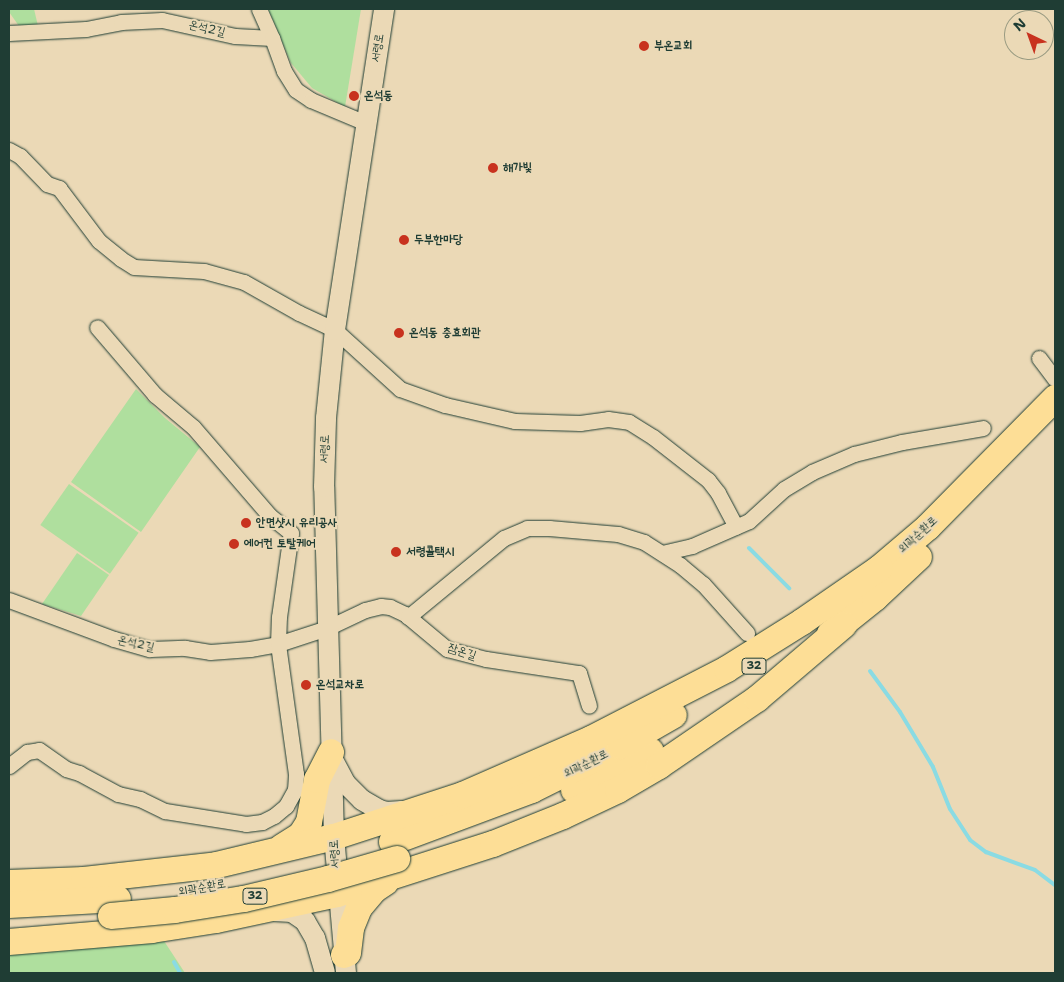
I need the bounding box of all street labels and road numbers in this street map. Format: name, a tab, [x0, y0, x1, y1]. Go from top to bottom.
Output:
street label: 온석2길	[187, 18, 227, 40]
street label: 서령로	[369, 33, 387, 63]
street label: 서령로	[317, 434, 333, 464]
street label: 외곽순환로	[895, 513, 941, 557]
street label: 온석2길	[116, 633, 156, 655]
street label: 잠온길	[446, 641, 478, 663]
road number: 32	[740, 658, 768, 674]
street label: 외곽순환로	[561, 747, 611, 781]
street label: 서령로	[327, 839, 343, 869]
street label: 외곽순환로	[177, 877, 227, 899]
road number: 32	[241, 888, 269, 904]

